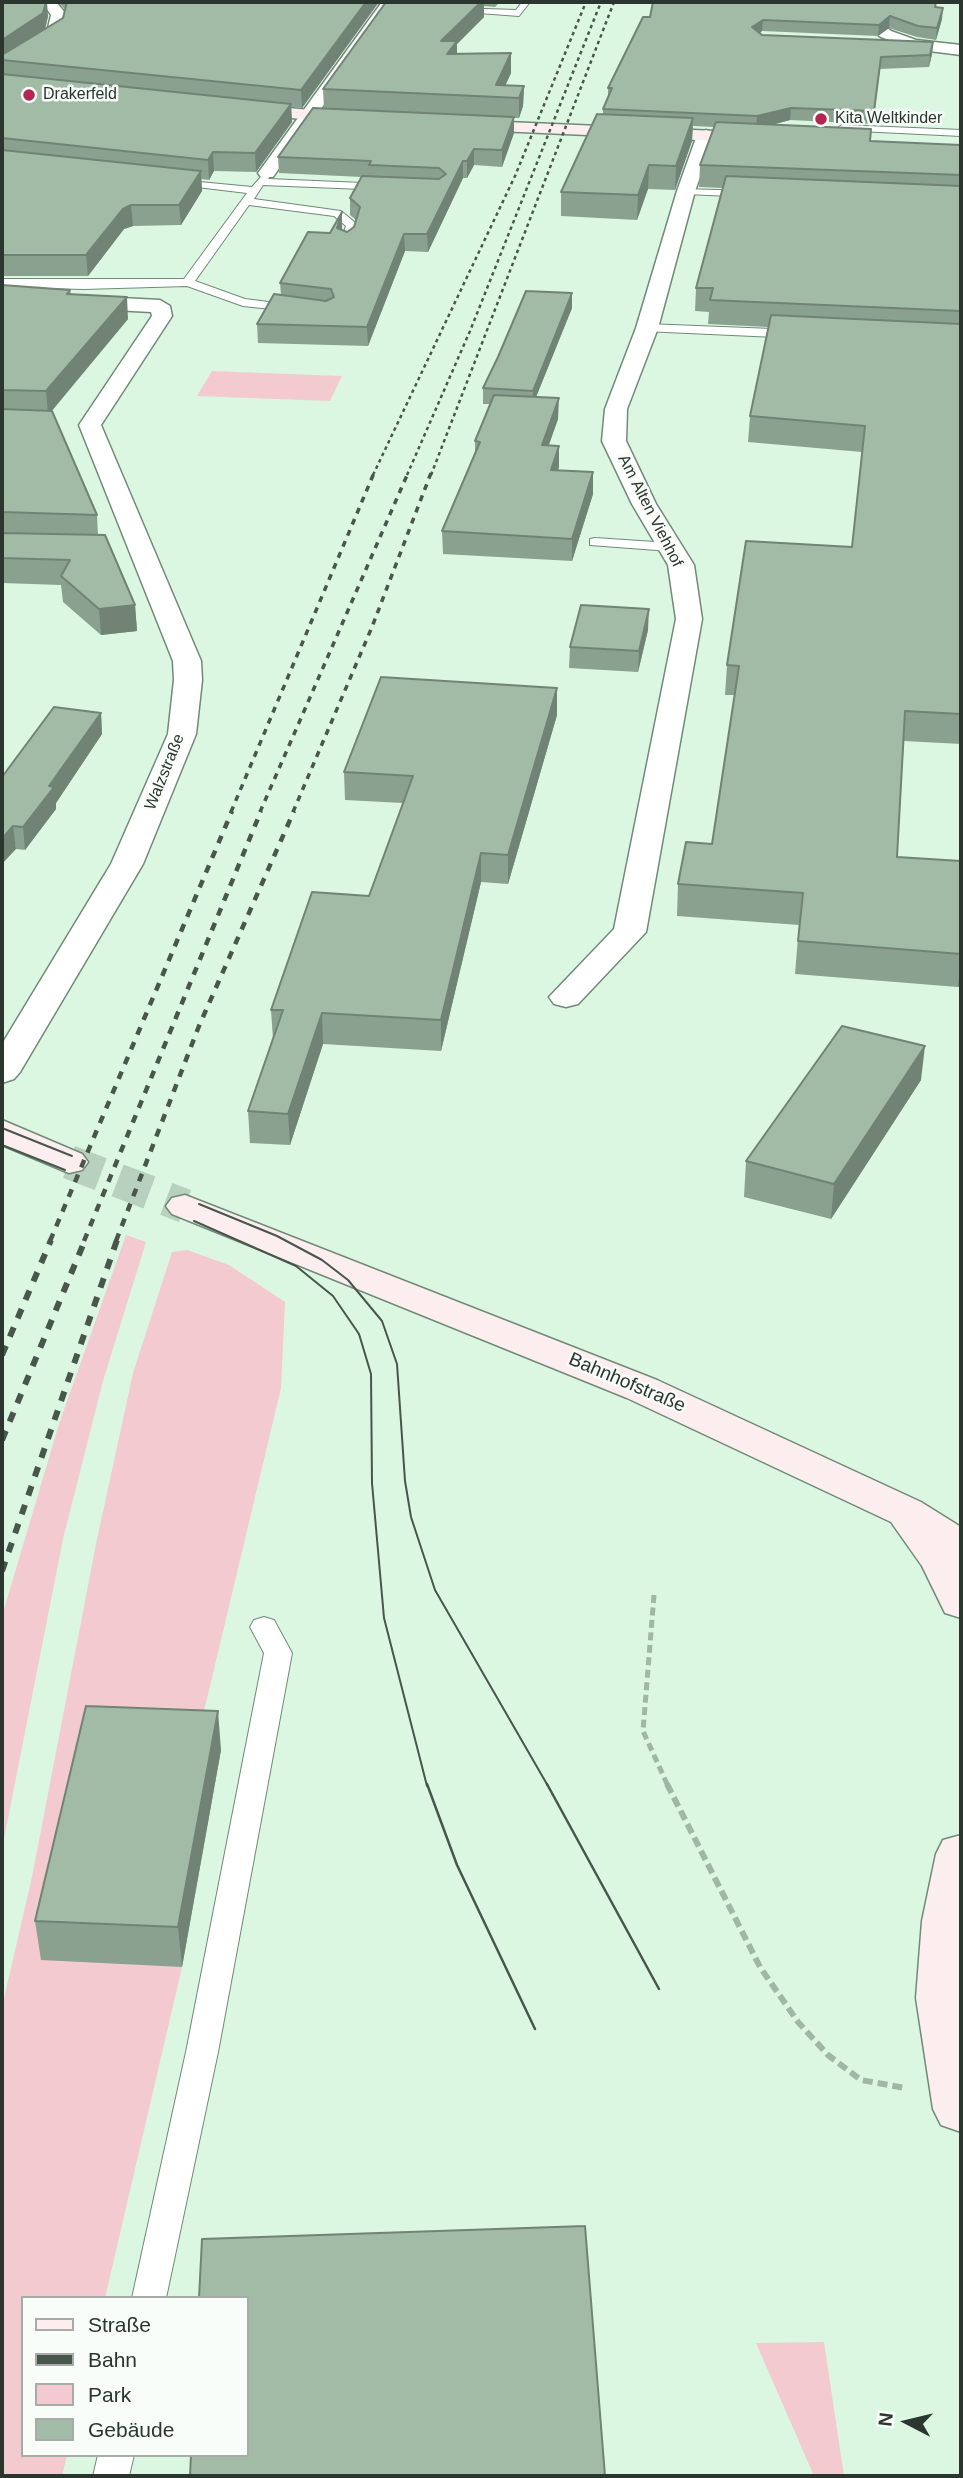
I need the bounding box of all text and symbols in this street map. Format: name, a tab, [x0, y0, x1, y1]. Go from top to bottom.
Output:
place label: Drakerfeld	[43, 85, 117, 105]
marker: Drakerfeld	[21, 87, 37, 103]
place label: Kita Weltkinder	[835, 109, 942, 129]
marker: Kita Weltkinder	[813, 111, 829, 127]
street label: Am Alten Viehhof	[613, 452, 687, 570]
street label: Walzstraße	[141, 731, 189, 813]
street label: Bahnhofstraße	[565, 1348, 689, 1418]
legend	[21, 2296, 248, 2457]
text: Straße	[88, 2313, 151, 2336]
text: Bahn	[88, 2348, 137, 2371]
text: Park	[88, 2383, 131, 2406]
north arrow	[872, 2387, 942, 2457]
text: N	[874, 2411, 897, 2427]
text: Gebäude	[88, 2418, 174, 2441]

